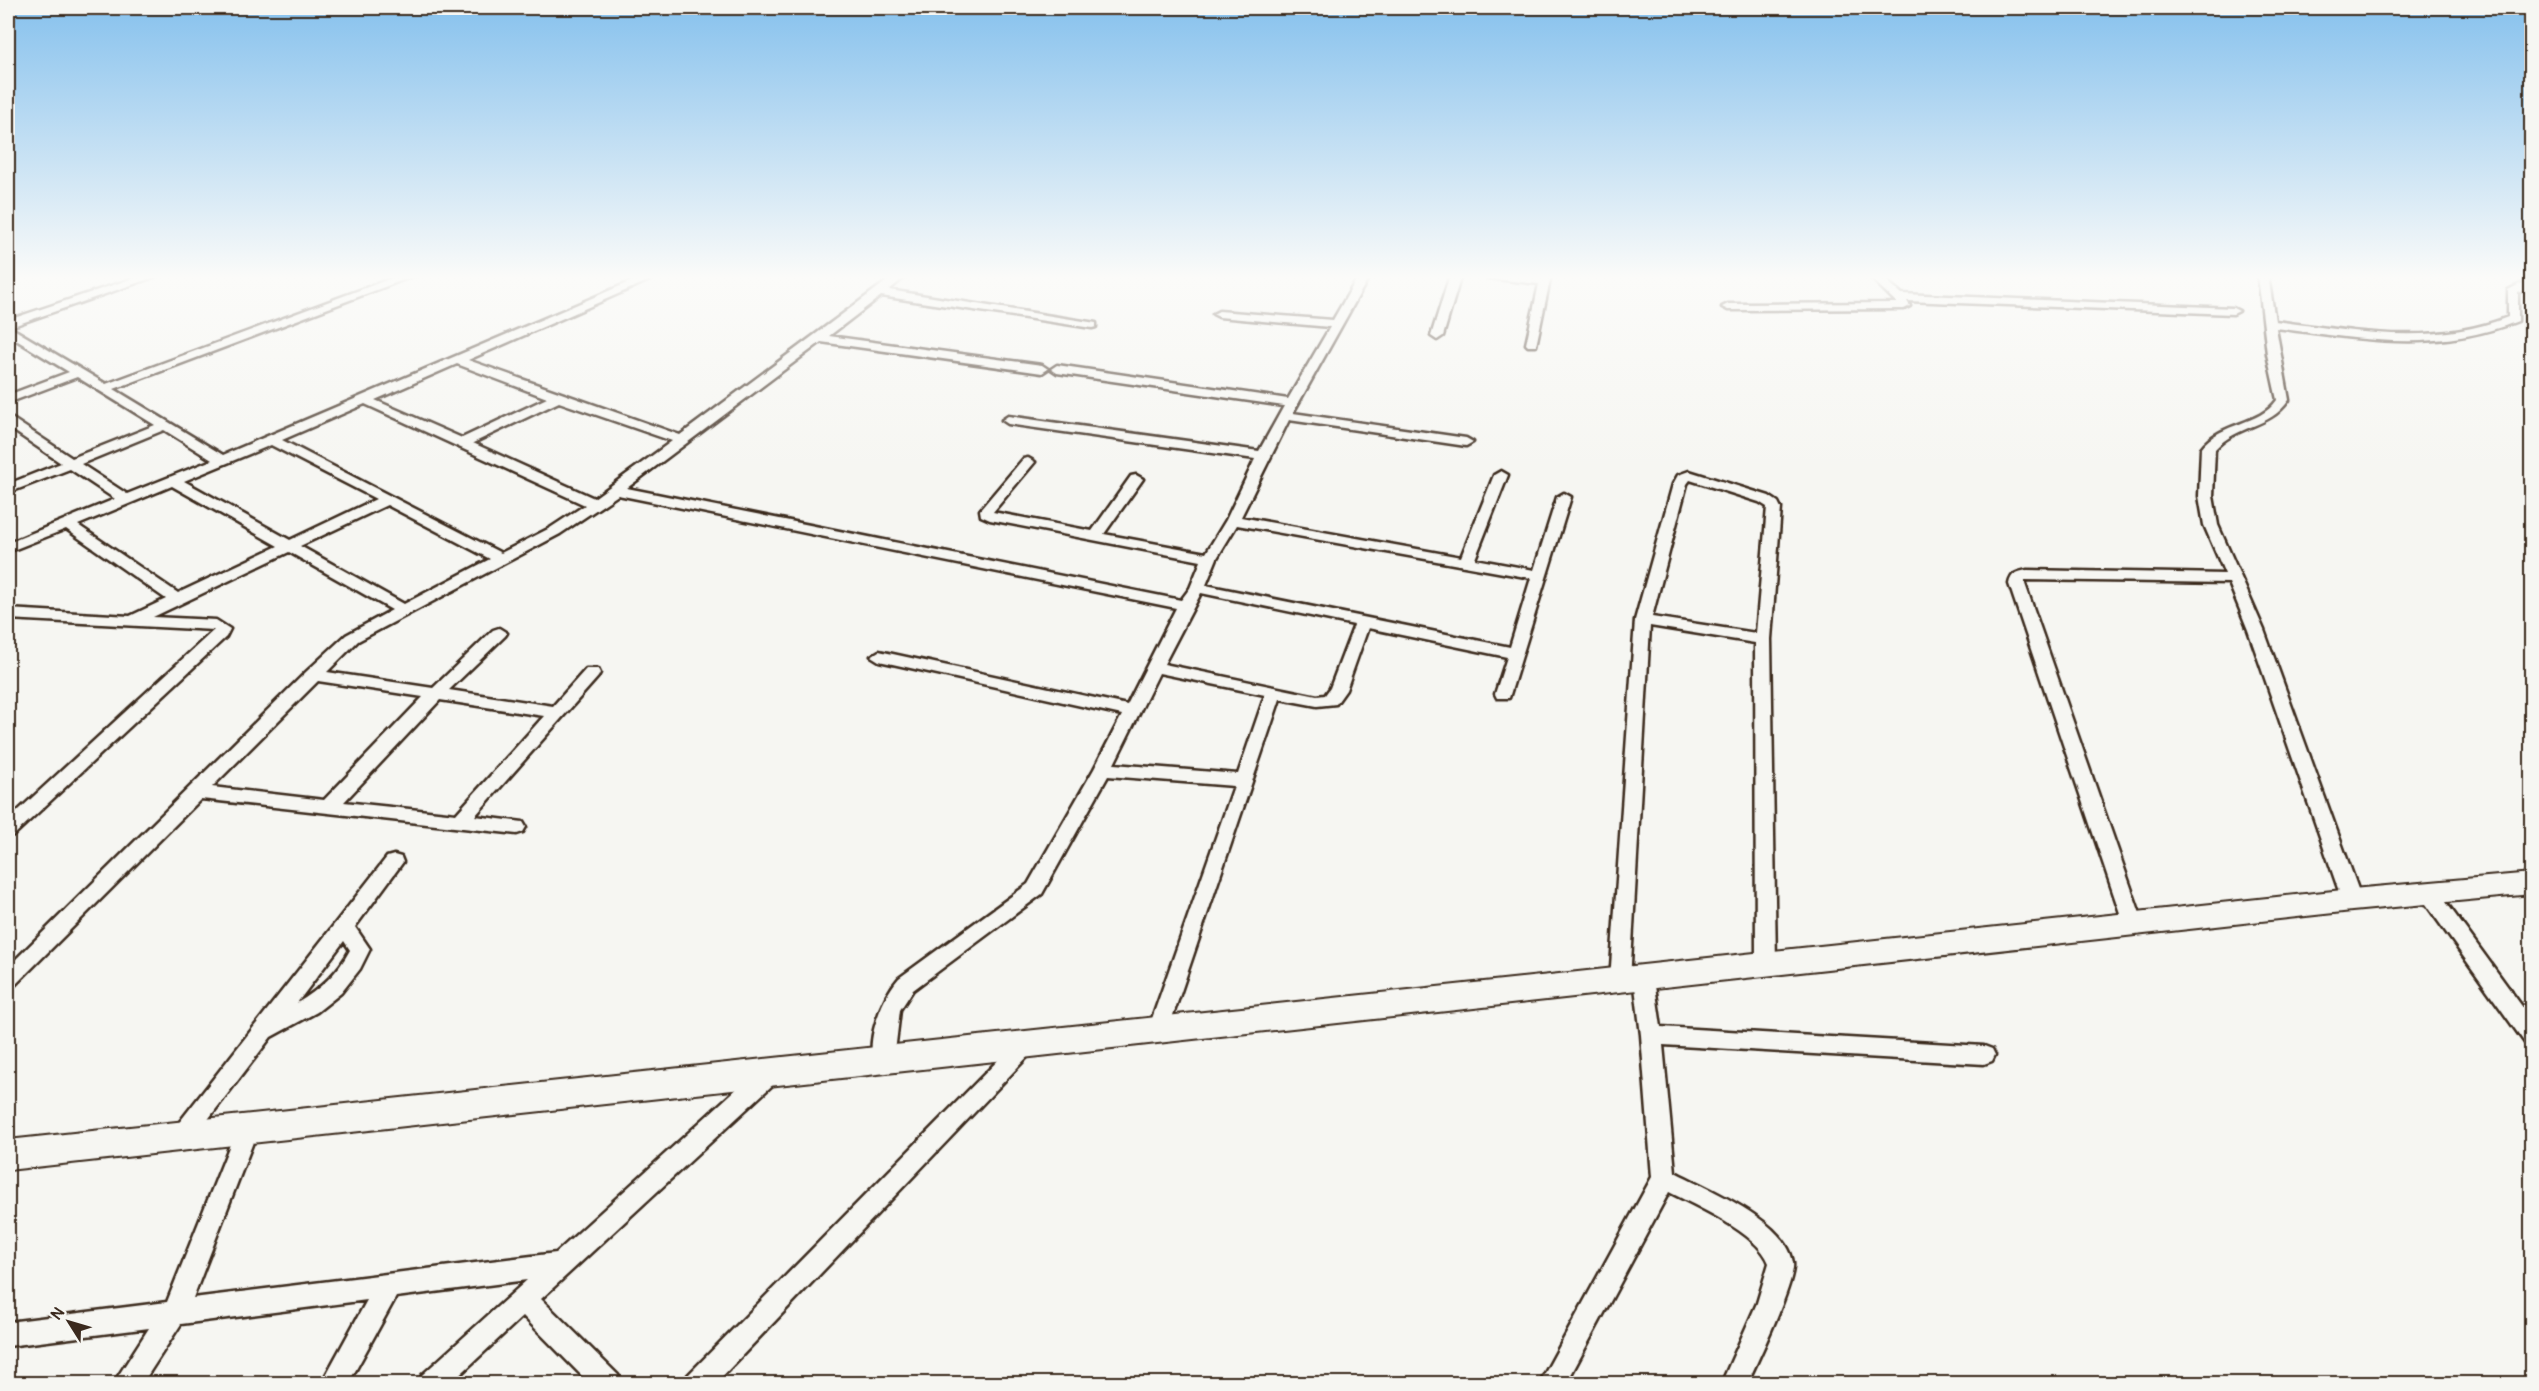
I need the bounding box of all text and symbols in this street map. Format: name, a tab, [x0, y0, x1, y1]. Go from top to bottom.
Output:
north arrow	[39, 1292, 99, 1352]
text: N	[47, 1303, 69, 1324]

